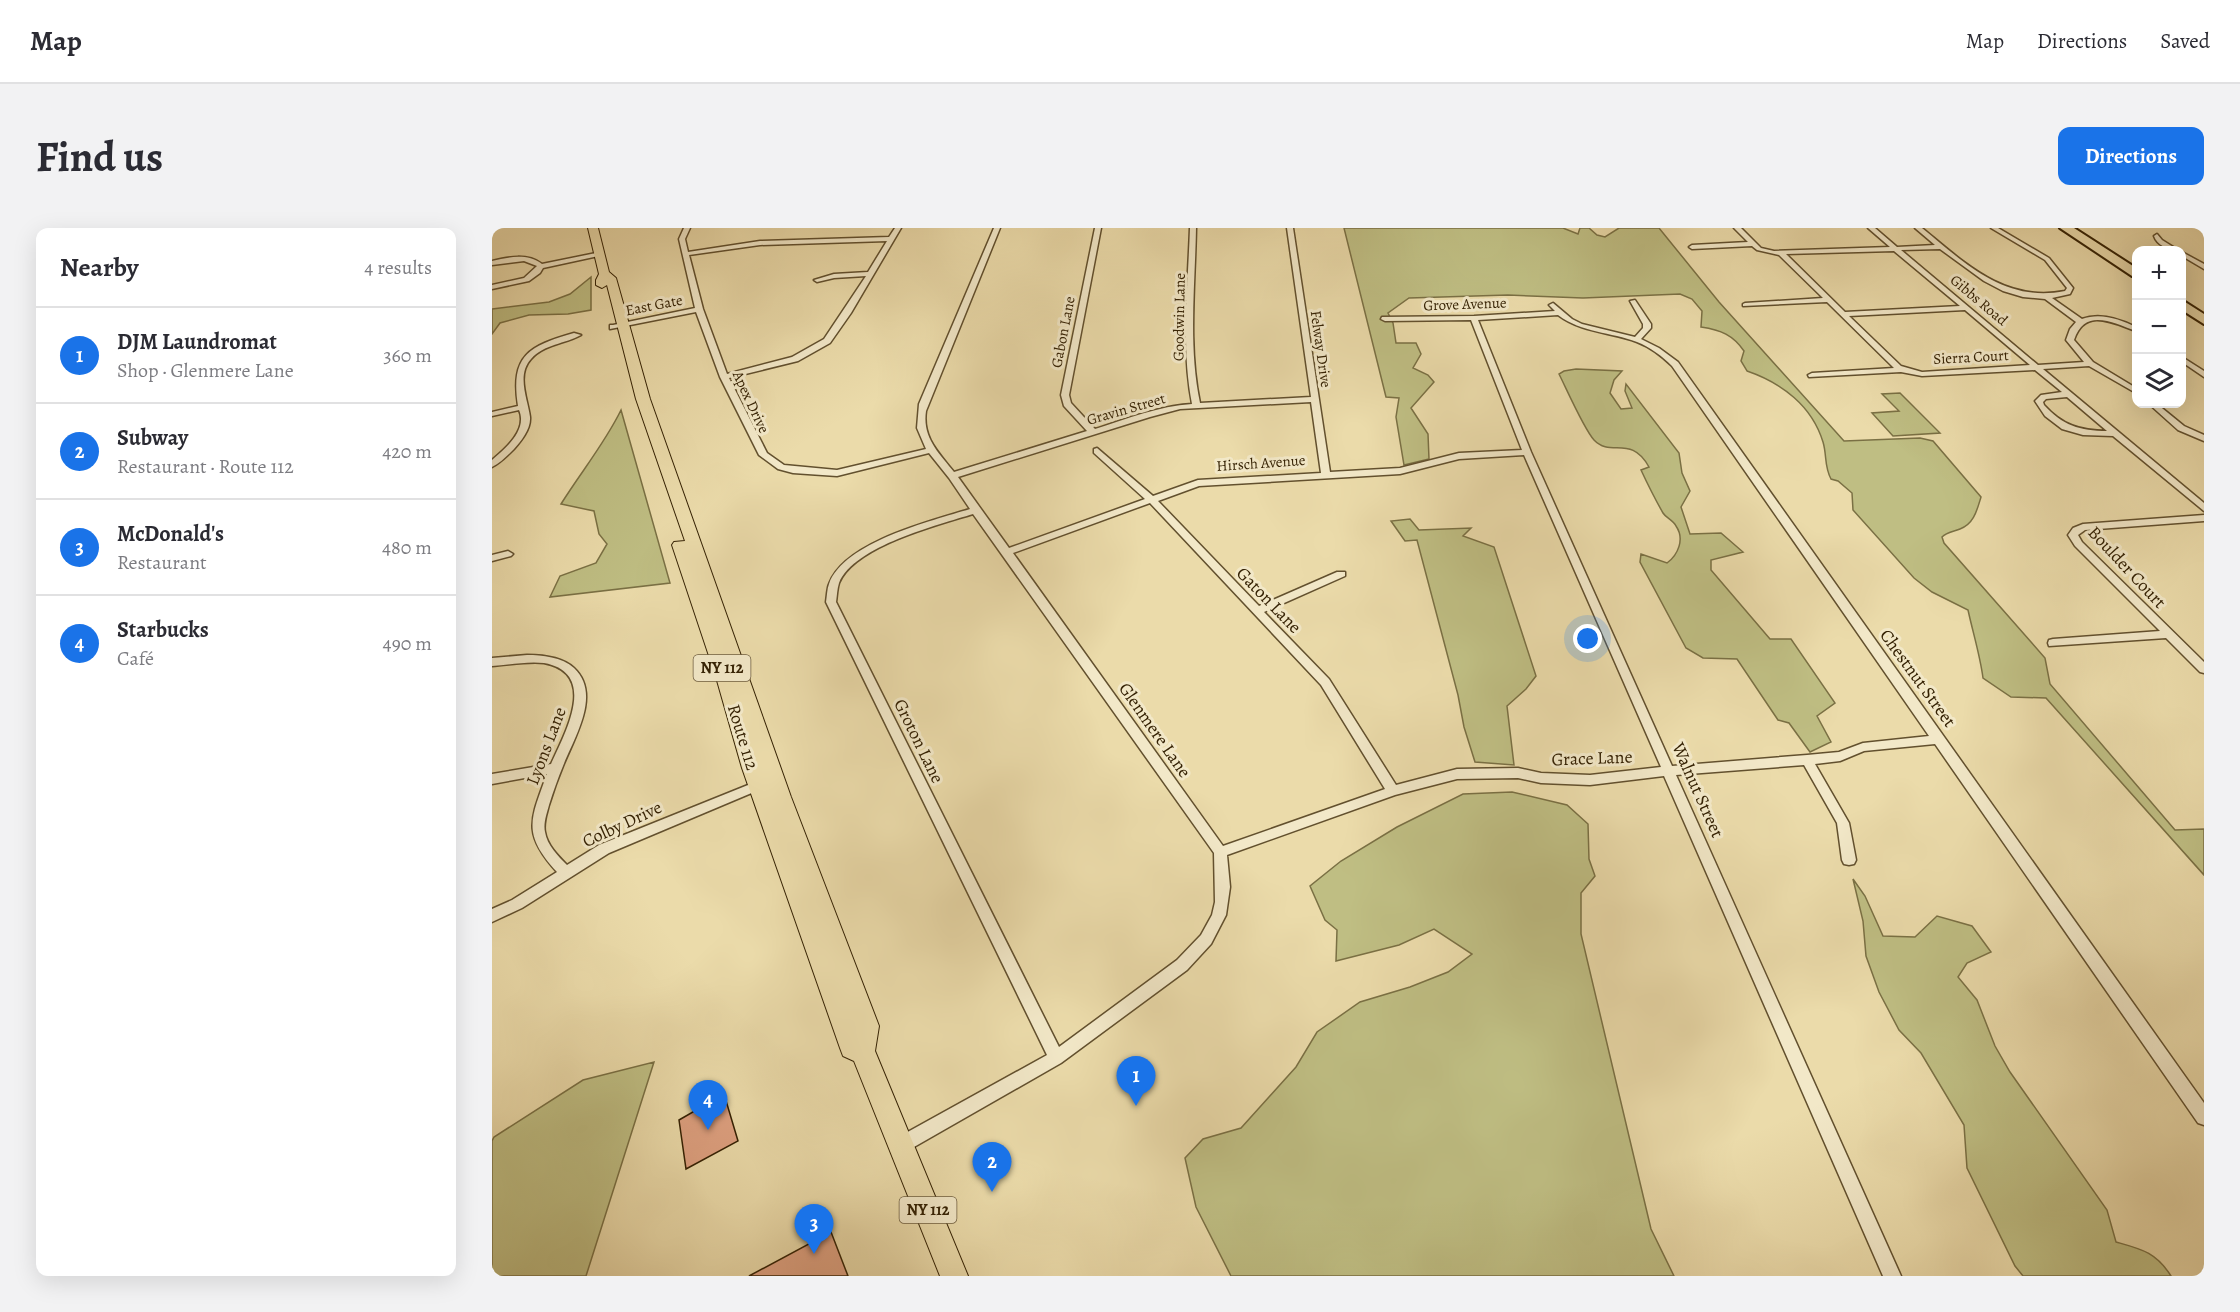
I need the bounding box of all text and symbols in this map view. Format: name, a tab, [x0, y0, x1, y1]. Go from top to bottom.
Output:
text: Map	[30, 22, 82, 60]
text: Map	[1966, 27, 2004, 55]
text: Directions	[2037, 27, 2127, 55]
text: Saved	[2160, 27, 2210, 55]
button: Directions	[2058, 127, 2204, 185]
text: Find us	[36, 128, 163, 185]
map controls	[2132, 246, 2186, 408]
button: +	[2132, 246, 2186, 300]
text: Nearby	[60, 250, 139, 285]
text: 4 results	[364, 254, 432, 281]
street label: Gibbs Road	[1946, 270, 2013, 331]
street label: Goodwin Lane	[1168, 272, 1190, 361]
street label: East Gate	[624, 290, 685, 320]
street label: Grove Avenue	[1423, 293, 1507, 315]
street label: Gabon Lane	[1046, 294, 1080, 370]
button: −	[2132, 300, 2186, 354]
street label: Felway Drive	[1306, 309, 1336, 389]
text: DJM Laundromat	[117, 327, 277, 357]
text: 1	[76, 342, 83, 369]
text: 360 m	[383, 342, 432, 369]
street label: Sierra Court	[1933, 345, 2009, 369]
button: layers	[2132, 354, 2186, 408]
text: Shop · Glenmere Lane	[117, 357, 294, 384]
street label: Apex Drive	[727, 367, 774, 437]
street label: Gravin Street	[1084, 388, 1168, 430]
text: Subway	[117, 423, 188, 453]
text: 2	[75, 438, 84, 465]
text: 420 m	[382, 438, 432, 465]
street label: Hirsch Avenue	[1216, 450, 1306, 476]
text: Restaurant · Route 112	[117, 453, 294, 480]
text: McDonald's	[117, 519, 224, 549]
street label: Boulder Court	[2083, 521, 2171, 613]
text: 3	[75, 534, 84, 561]
text: 480 m	[382, 534, 432, 561]
text: Restaurant	[117, 549, 207, 576]
street label: Gaton Lane	[1231, 561, 1307, 639]
text: Starbucks	[117, 615, 209, 645]
your location	[1573, 624, 1602, 653]
street label: Chestnut Street	[1874, 624, 1962, 732]
text: 4	[75, 630, 84, 657]
text: 490 m	[383, 630, 432, 657]
text: Café	[117, 645, 154, 672]
road number: NY 112	[694, 655, 750, 681]
street label: Glenmere Lane	[1113, 678, 1197, 782]
street label: Groton Lane	[888, 695, 950, 787]
street label: Route 112	[722, 701, 764, 773]
street label: Lyons Lane	[520, 704, 572, 788]
street label: Walnut Street	[1666, 738, 1730, 841]
street label: Grace Lane	[1551, 745, 1633, 771]
street label: Colby Drive	[578, 795, 666, 853]
pin: 1	[1116, 1056, 1156, 1106]
pin: 4	[688, 1080, 728, 1130]
pin: 2	[972, 1142, 1012, 1192]
road number: NY 112	[900, 1197, 956, 1223]
pin: 3	[794, 1204, 834, 1254]

